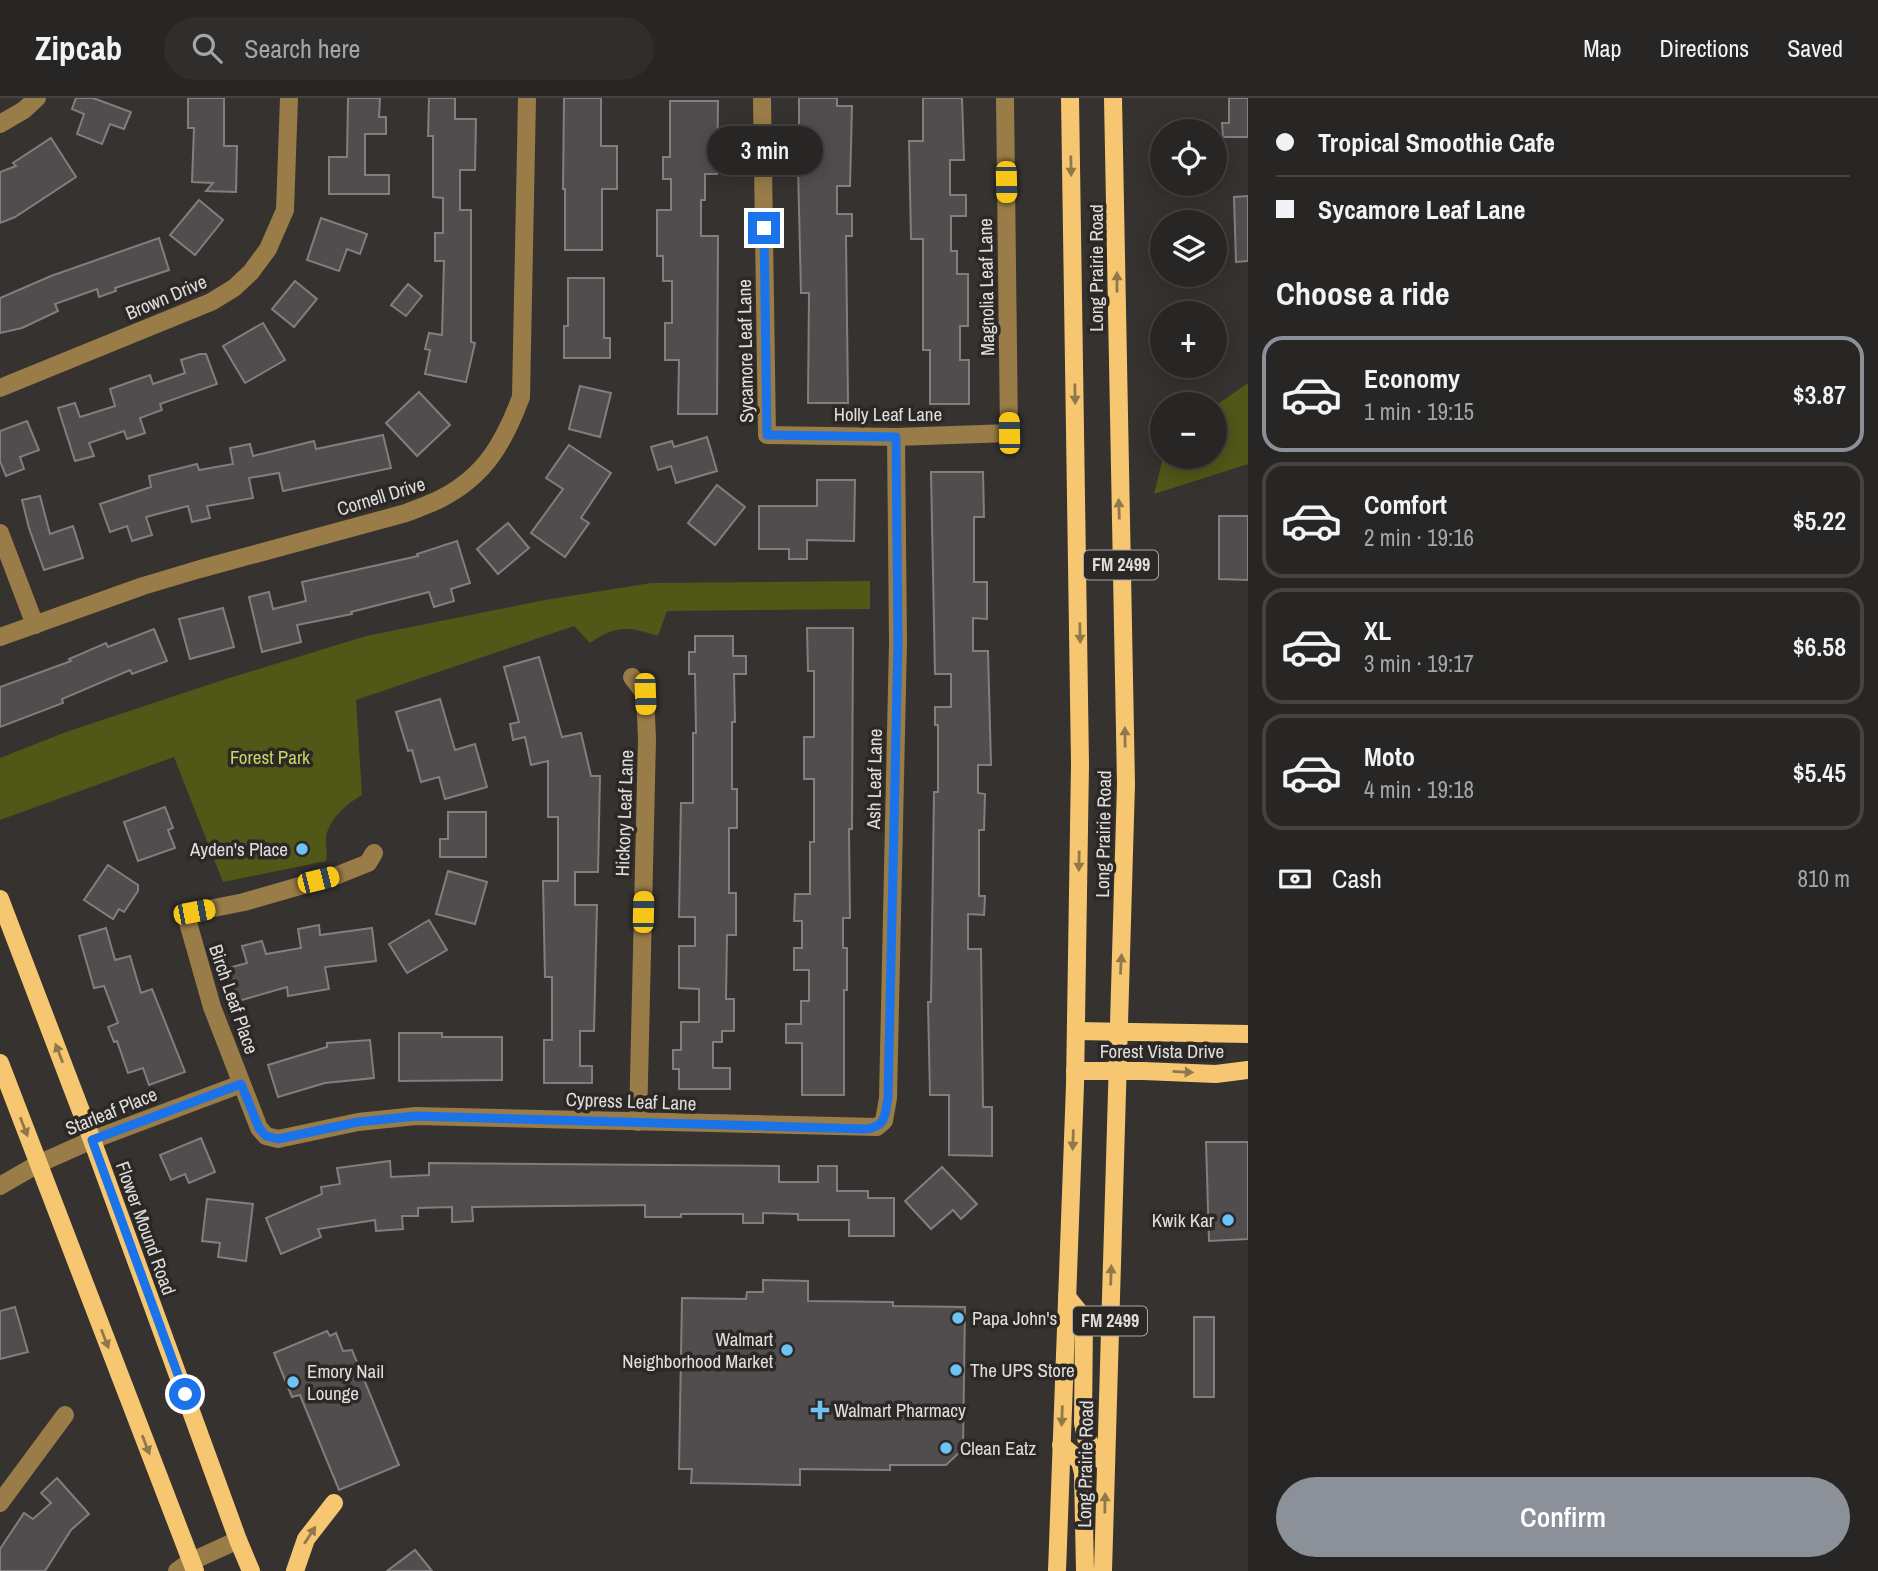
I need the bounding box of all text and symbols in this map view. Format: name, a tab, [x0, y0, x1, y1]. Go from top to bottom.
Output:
search box	[164, 17, 654, 80]
text: Zipcab	[35, 26, 122, 70]
icon: search	[188, 29, 226, 67]
text: Search here	[244, 31, 360, 66]
text: Map	[1583, 32, 1621, 64]
text: Directions	[1659, 32, 1749, 64]
text: Saved	[1787, 32, 1843, 64]
map controls	[1150, 119, 1227, 469]
button: locate	[1150, 119, 1227, 196]
text: Tropical Smoothie Cafe	[1318, 125, 1555, 160]
callout: 3 min	[706, 127, 822, 176]
text: 3 min	[741, 135, 789, 166]
one-way arrow	[1066, 155, 1077, 177]
car	[996, 161, 1017, 203]
text: Sycamore Leaf Lane	[1318, 192, 1525, 227]
street label: Long Prairie Road	[1083, 204, 1109, 332]
button: layers	[1150, 210, 1227, 287]
route end	[748, 212, 780, 244]
street label: Magnolia Leaf Lane	[972, 218, 1000, 356]
street label: Brown Drive	[121, 268, 211, 326]
one-way arrow	[1111, 271, 1123, 293]
text: Choose a ride	[1276, 272, 1450, 315]
street label: Sycamore Leaf Lane	[731, 279, 759, 423]
button: +	[1150, 301, 1227, 378]
text: Economy	[1364, 361, 1460, 396]
icon: car	[1280, 363, 1343, 426]
text: $3.87	[1793, 377, 1846, 412]
one-way arrow	[1070, 383, 1081, 405]
button: −	[1150, 392, 1227, 469]
text: 1 min · 19:15	[1364, 396, 1474, 427]
street label: Holly Leaf Lane	[834, 401, 942, 427]
car	[999, 412, 1020, 454]
street label: Cornell Drive	[334, 470, 428, 522]
text: Comfort	[1364, 487, 1447, 522]
icon: car	[1280, 489, 1343, 552]
one-way arrow	[1114, 498, 1125, 520]
text: $5.22	[1793, 503, 1846, 538]
text: 2 min · 19:16	[1364, 522, 1474, 553]
road number: FM 2499	[1084, 550, 1158, 579]
text: XL	[1364, 613, 1391, 648]
icon: car	[1280, 615, 1343, 678]
one-way arrow	[1074, 622, 1086, 644]
text: $6.58	[1793, 629, 1846, 664]
text: 3 min · 19:17	[1364, 648, 1474, 679]
car	[634, 673, 657, 715]
one-way arrow	[1119, 725, 1131, 747]
street label: Ash Leaf Lane	[860, 729, 888, 830]
text: Moto	[1364, 739, 1415, 774]
icon: car	[1280, 741, 1343, 804]
park label: Forest Park	[230, 744, 310, 770]
street label: Hickory Leaf Lane	[609, 749, 639, 877]
text: $5.45	[1793, 755, 1846, 790]
street label: Long Prairie Road	[1089, 770, 1117, 898]
text: 4 min · 19:18	[1364, 774, 1474, 805]
place label: Ayden's Place	[189, 836, 288, 862]
marker: Ayden's Place	[294, 841, 310, 857]
one-way arrow	[1073, 850, 1085, 872]
icon: cash	[1276, 860, 1314, 898]
text: Cash	[1332, 861, 1382, 896]
text: 810 m	[1798, 863, 1850, 894]
car	[296, 865, 341, 895]
car	[633, 891, 654, 933]
car	[172, 898, 217, 926]
street label: Birch Leaf Place	[203, 941, 265, 1057]
one-way arrow	[1116, 953, 1127, 975]
street label: Forest Vista Drive	[1100, 1038, 1224, 1064]
one-way arrow	[53, 1042, 64, 1063]
one-way arrow	[1172, 1067, 1194, 1078]
street label: Starleaf Place	[61, 1081, 161, 1141]
street label: Cypress Leaf Lane	[565, 1086, 697, 1116]
one-way arrow	[19, 1116, 30, 1137]
one-way arrow	[1067, 1129, 1078, 1151]
street label: Flower Mound Road	[110, 1158, 182, 1298]
place label: Kwik Kar	[1152, 1207, 1215, 1233]
marker: Kwik Kar	[1220, 1212, 1236, 1228]
one-way arrow	[1105, 1264, 1117, 1286]
place label: Papa John's	[972, 1305, 1057, 1331]
road number: FM 2499	[1073, 1306, 1147, 1336]
marker: Papa John's	[950, 1310, 966, 1326]
place label: Walmart Neighborhood Market	[622, 1326, 774, 1374]
one-way arrow	[100, 1329, 111, 1350]
marker: Walmart Neighborhood Market	[779, 1342, 795, 1358]
place label: The UPS Store	[970, 1357, 1075, 1383]
place label: Emory Nail Lounge	[307, 1358, 384, 1406]
marker: The UPS Store	[948, 1362, 964, 1378]
marker: Emory Nail Lounge	[285, 1374, 301, 1390]
route start	[169, 1378, 201, 1410]
place label: Walmart Pharmacy	[834, 1397, 966, 1423]
street label: Long Prairie Road	[1071, 1400, 1099, 1528]
marker: Walmart Pharmacy	[812, 1402, 828, 1418]
one-way arrow	[1057, 1405, 1068, 1427]
one-way arrow	[140, 1434, 151, 1455]
place label: Clean Eatz	[960, 1435, 1036, 1461]
marker: Clean Eatz	[938, 1440, 954, 1456]
button: Confirm	[1276, 1477, 1850, 1557]
one-way arrow	[1099, 1492, 1111, 1514]
one-way arrow	[304, 1525, 317, 1545]

